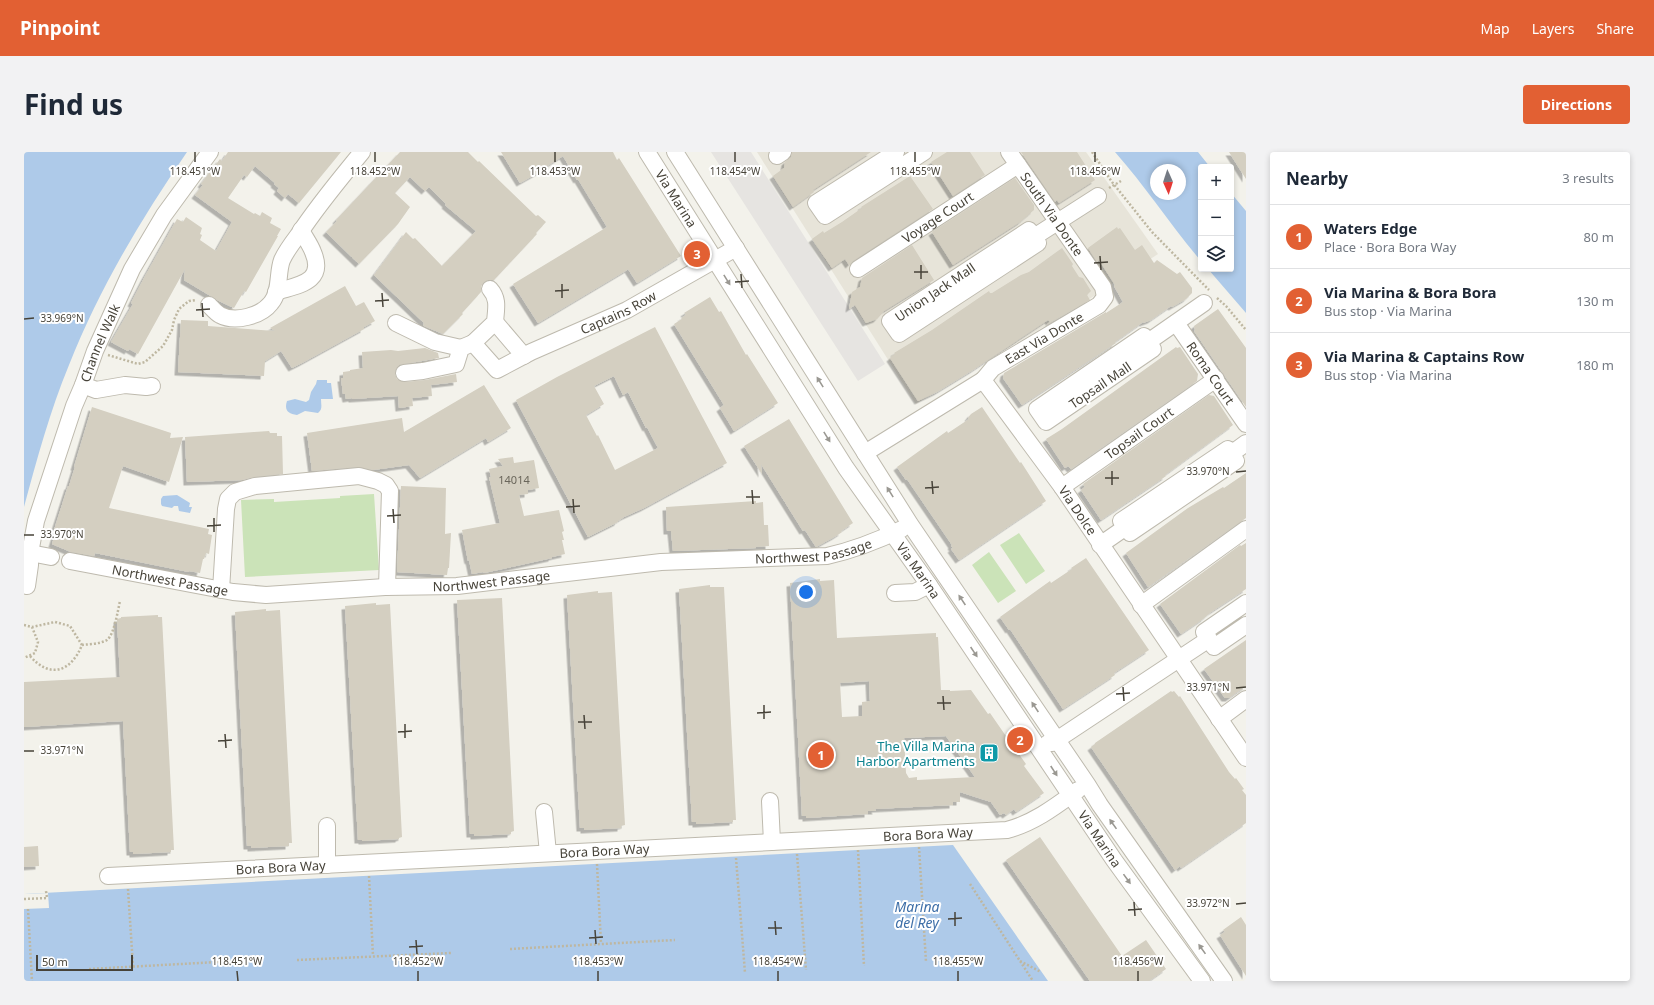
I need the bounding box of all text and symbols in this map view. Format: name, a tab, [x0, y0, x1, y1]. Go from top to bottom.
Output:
text: Pinpoint	[20, 15, 100, 41]
text: Map	[1481, 19, 1510, 38]
text: Layers	[1532, 19, 1574, 38]
text: Share	[1596, 19, 1634, 38]
text: Find us	[24, 85, 123, 123]
button: Directions	[1523, 85, 1630, 124]
text: 118.451°W	[170, 164, 221, 178]
text: 118.452°W	[350, 164, 401, 178]
text: 118.453°W	[530, 164, 581, 178]
text: 118.454°W	[710, 164, 761, 178]
text: 118.455°W	[890, 164, 941, 178]
text: 118.456°W	[1070, 164, 1121, 178]
north arrow	[1150, 164, 1186, 200]
map controls	[1198, 164, 1234, 272]
button: +	[1198, 164, 1234, 200]
street label: Via Marina	[651, 166, 701, 231]
text: Nearby	[1286, 167, 1348, 190]
street label: South Via Donte	[1016, 169, 1088, 259]
text: 3 results	[1562, 169, 1614, 187]
street label: Voyage Court	[898, 187, 977, 247]
button: −	[1198, 200, 1234, 236]
text: Waters Edge	[1324, 218, 1417, 238]
text: 1	[1295, 228, 1303, 246]
text: 80 m	[1584, 228, 1614, 246]
button: layers	[1198, 236, 1234, 272]
text: Place · Bora Bora Way	[1324, 238, 1456, 256]
pin: 3	[684, 239, 710, 269]
street label: Union Jack Mall	[891, 258, 979, 326]
one-way arrow	[724, 274, 731, 286]
text: Via Marina & Bora Bora	[1324, 282, 1497, 302]
street label: Captains Row	[577, 286, 660, 338]
text: 2	[1295, 292, 1303, 310]
text: 130 m	[1576, 292, 1614, 310]
street label: Channel Walk	[76, 301, 124, 385]
text: Bus stop · Via Marina	[1324, 302, 1452, 320]
street label: East Via Donte	[1002, 307, 1087, 368]
text: 33.969°N	[40, 311, 84, 325]
street label: Roma Court	[1183, 338, 1239, 409]
text: Via Marina & Captains Row	[1324, 346, 1524, 366]
text: 3	[1295, 356, 1303, 374]
text: 180 m	[1576, 356, 1614, 374]
street label: Topsail Mall	[1065, 358, 1135, 412]
text: Bus stop · Via Marina	[1324, 366, 1452, 384]
one-way arrow	[817, 376, 824, 388]
street label: Topsail Court	[1101, 403, 1177, 463]
one-way arrow	[823, 432, 831, 442]
text: 33.970°N	[1186, 464, 1230, 478]
house number: 14014	[498, 472, 530, 487]
street label: Via Dolce	[1055, 482, 1101, 539]
one-way arrow	[886, 486, 893, 498]
text: 33.970°N	[40, 527, 84, 541]
street label: Northwest Passage	[755, 534, 874, 568]
street label: Via Marina	[892, 539, 945, 602]
street label: Northwest Passage	[111, 560, 230, 600]
street label: Northwest Passage	[433, 566, 551, 595]
your location	[796, 582, 816, 602]
one-way arrow	[958, 595, 966, 605]
one-way arrow	[970, 646, 978, 657]
text: 33.971°N	[1186, 680, 1230, 694]
one-way arrow	[1031, 702, 1039, 713]
pin: 2	[1007, 725, 1033, 755]
place label: The Villa Marina Harbor Apartments	[856, 737, 975, 770]
pin: 1	[808, 740, 834, 770]
building icon: The Villa Marina Harbor Apartments	[978, 742, 1000, 764]
text: 33.971°N	[40, 743, 84, 757]
one-way arrow	[1050, 766, 1058, 777]
street label: Via Marina	[1074, 807, 1126, 871]
one-way arrow	[1109, 818, 1117, 829]
street label: Bora Bora Way	[883, 823, 974, 845]
street label: Bora Bora Way	[559, 839, 650, 862]
street label: Bora Bora Way	[235, 856, 327, 878]
one-way arrow	[1123, 873, 1132, 884]
text: 33.972°N	[1186, 896, 1230, 910]
water label: Marina del Rey	[895, 897, 940, 932]
one-way arrow	[1198, 944, 1206, 954]
scale bar	[36, 953, 133, 972]
text: 50 m	[42, 954, 68, 969]
text: 118.451°W	[212, 954, 263, 968]
text: 118.452°W	[393, 954, 444, 968]
text: 118.453°W	[573, 954, 624, 968]
text: 118.454°W	[753, 954, 804, 968]
text: 118.455°W	[933, 954, 984, 968]
text: 118.456°W	[1113, 954, 1164, 968]

